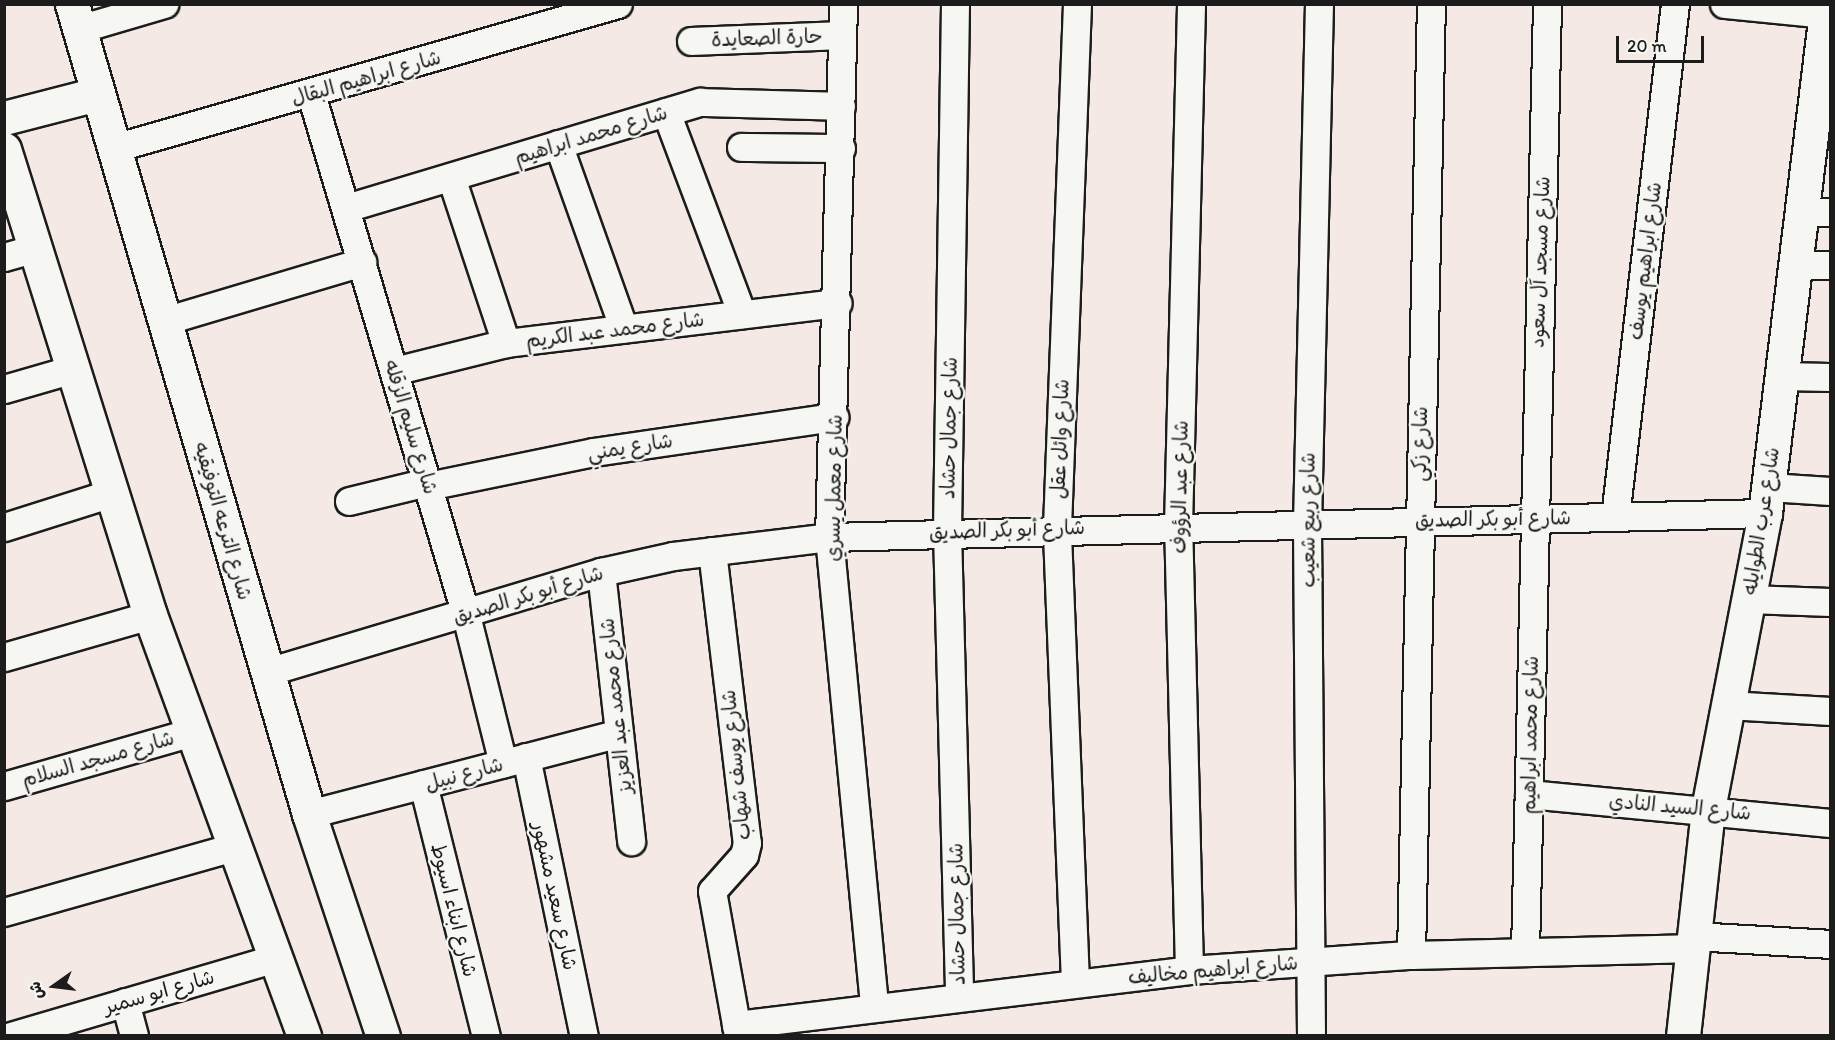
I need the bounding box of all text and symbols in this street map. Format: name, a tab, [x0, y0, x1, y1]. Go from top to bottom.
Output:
street label: حارة الصعايدة	[711, 24, 823, 52]
scale bar	[1619, 24, 1708, 62]
text: 20 m	[1627, 35, 1667, 57]
street label: شارع ابراهيم البقال	[289, 45, 443, 111]
street label: شارع محمد ابراهيم	[512, 100, 670, 170]
street label: شارع مسجد آل سعود	[1525, 176, 1555, 348]
street label: شارع ابراهيم يوسف	[1623, 181, 1667, 341]
street label: شارع محمد عبد الكريم	[524, 307, 706, 353]
street label: شارع سليم الزقله	[379, 357, 443, 497]
street label: شارع جمال حشاد	[936, 357, 962, 499]
street label: شارع وائل عقل	[1046, 378, 1074, 500]
street label: شارع زكي	[1407, 406, 1433, 482]
street label: شارع معمل يسري	[821, 414, 847, 562]
street label: شارع عبد الرؤوف	[1167, 420, 1193, 554]
street label: شارع يمني	[586, 428, 674, 466]
street label: شارع الترعه التوفيقيه	[189, 439, 257, 603]
street label: شارع عرب الطوايله	[1738, 446, 1784, 596]
street label: شارع ربيع شعيب	[1296, 452, 1320, 588]
street label: شارع أبو بكر الصديق	[1415, 506, 1571, 532]
street label: شارع أبو بكر الصديق	[929, 515, 1085, 545]
street label: شارع أبو بكر الصديق	[450, 561, 606, 629]
street label: شارع محمد عبد العزيز	[595, 617, 637, 795]
street label: شارع محمد ابراهيم	[1517, 656, 1543, 814]
street label: شارع يوسف شهاب	[716, 689, 756, 841]
street label: شارع مسجد السلام	[19, 726, 177, 792]
street label: شارع نبيل	[422, 752, 506, 796]
street label: شارع السيد النادي	[1608, 789, 1752, 825]
street label: شارع سعيد مشهور	[528, 820, 582, 972]
street label: شارع ابناء اسيوط	[426, 841, 482, 979]
street label: شارع جمال حشاد	[944, 843, 970, 985]
street label: شارع ابراهيم مخاليف	[1127, 951, 1299, 989]
north arrow	[24, 956, 84, 1016]
street label: شارع ابو سمير	[101, 965, 217, 1019]
text: ش	[25, 980, 47, 1001]

